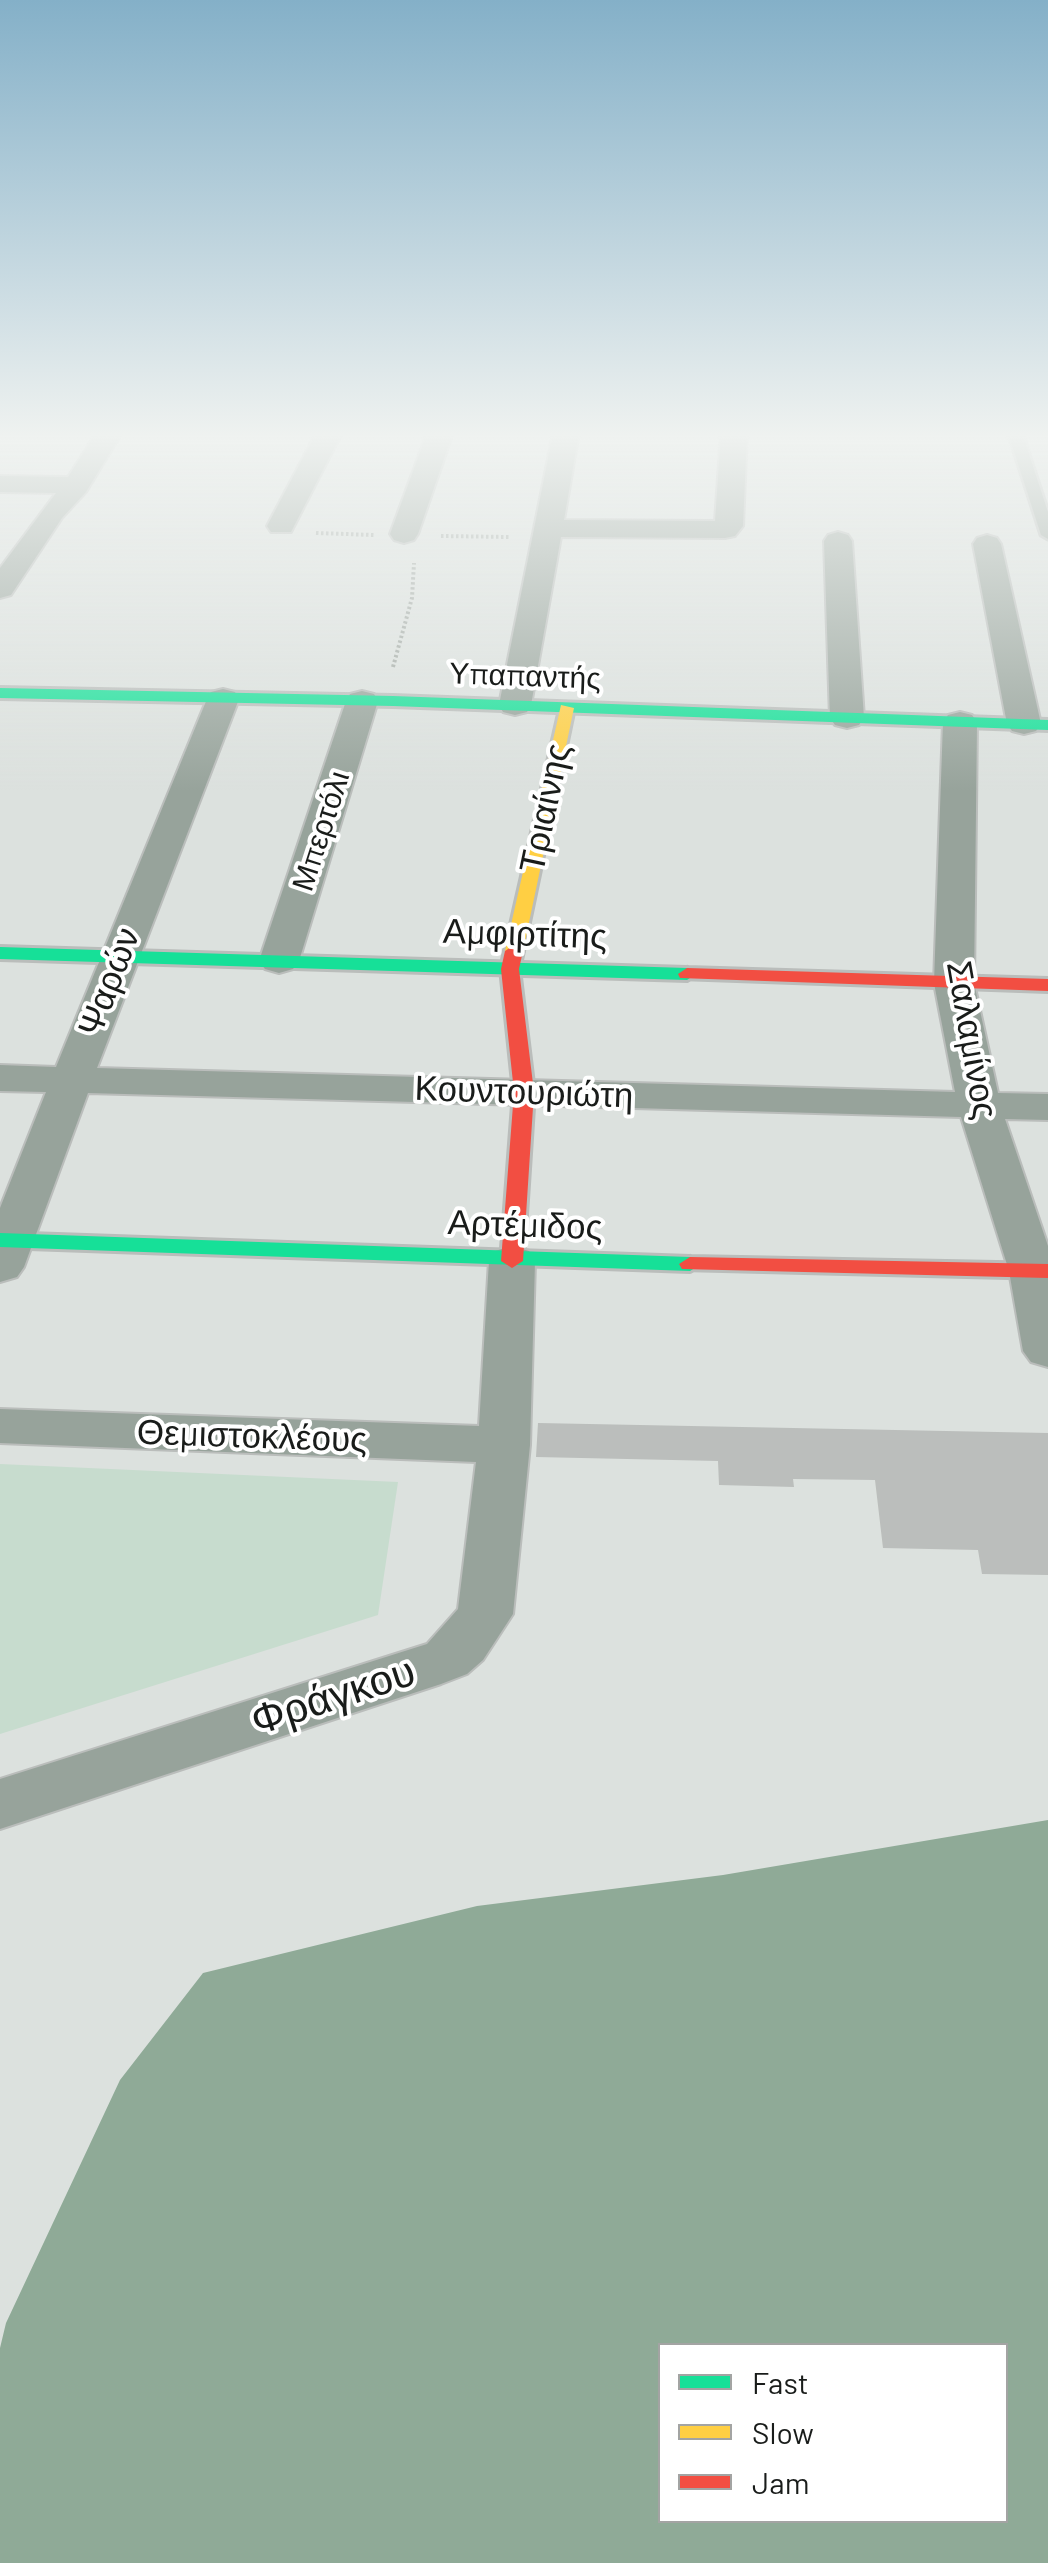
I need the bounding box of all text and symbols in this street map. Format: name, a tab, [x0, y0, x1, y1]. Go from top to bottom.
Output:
street label: Υπαπαντής	[449, 655, 601, 697]
street label: Τριαίνης	[511, 740, 579, 876]
street label: Μπερτόλι	[285, 766, 357, 896]
street label: Αμφιρτίτης	[442, 910, 608, 958]
street label: Ψαρών	[69, 922, 149, 1042]
street label: Σαλαμίνος	[937, 958, 1007, 1122]
street label: Κουντουριώτη	[414, 1067, 634, 1117]
street label: Αρτέμιδος	[447, 1201, 603, 1249]
street label: Θεμιστοκλέους	[136, 1411, 368, 1461]
street label: Φράγκου	[245, 1646, 421, 1746]
legend	[658, 2343, 1008, 2523]
text: Fast	[752, 2364, 809, 2400]
text: Slow	[752, 2414, 814, 2450]
text: Jam	[752, 2464, 809, 2500]

